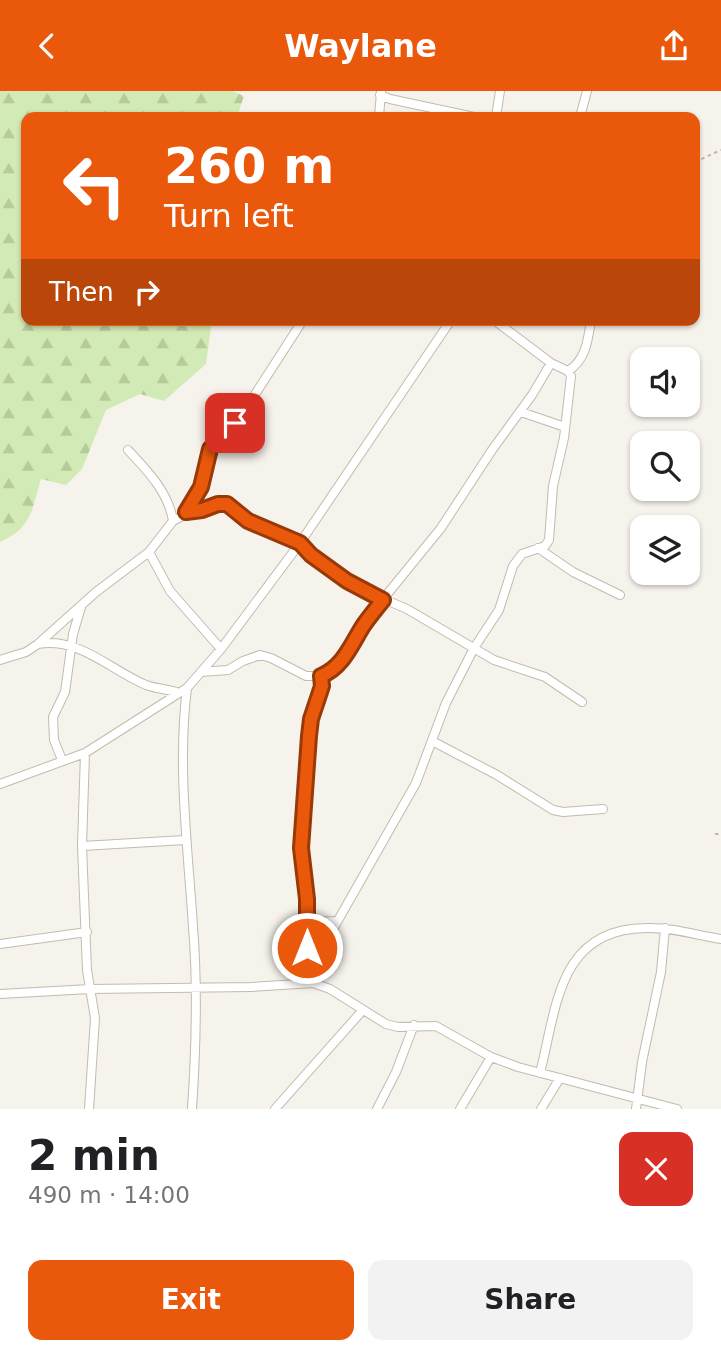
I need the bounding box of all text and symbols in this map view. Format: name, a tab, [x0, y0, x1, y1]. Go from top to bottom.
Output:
icon: back	[28, 27, 66, 65]
text: Waylane	[284, 27, 437, 65]
icon: share	[655, 27, 693, 65]
text: 260 m	[164, 138, 334, 195]
icon: left	[49, 140, 140, 231]
text: Turn left	[164, 197, 294, 235]
icon: right	[128, 273, 166, 311]
text: Then	[49, 277, 114, 307]
map controls	[630, 347, 700, 585]
button: sound	[630, 347, 700, 417]
pin	[205, 393, 265, 453]
icon: arrive	[216, 404, 254, 442]
button: search	[630, 431, 700, 501]
button: layers	[630, 515, 700, 585]
position arrow	[270, 911, 344, 985]
text: 2 min	[28, 1131, 160, 1180]
button: close	[619, 1132, 693, 1206]
text: 490 m · 14:00	[28, 1182, 190, 1208]
button: Exit	[28, 1260, 354, 1340]
button: Share	[368, 1260, 693, 1340]

